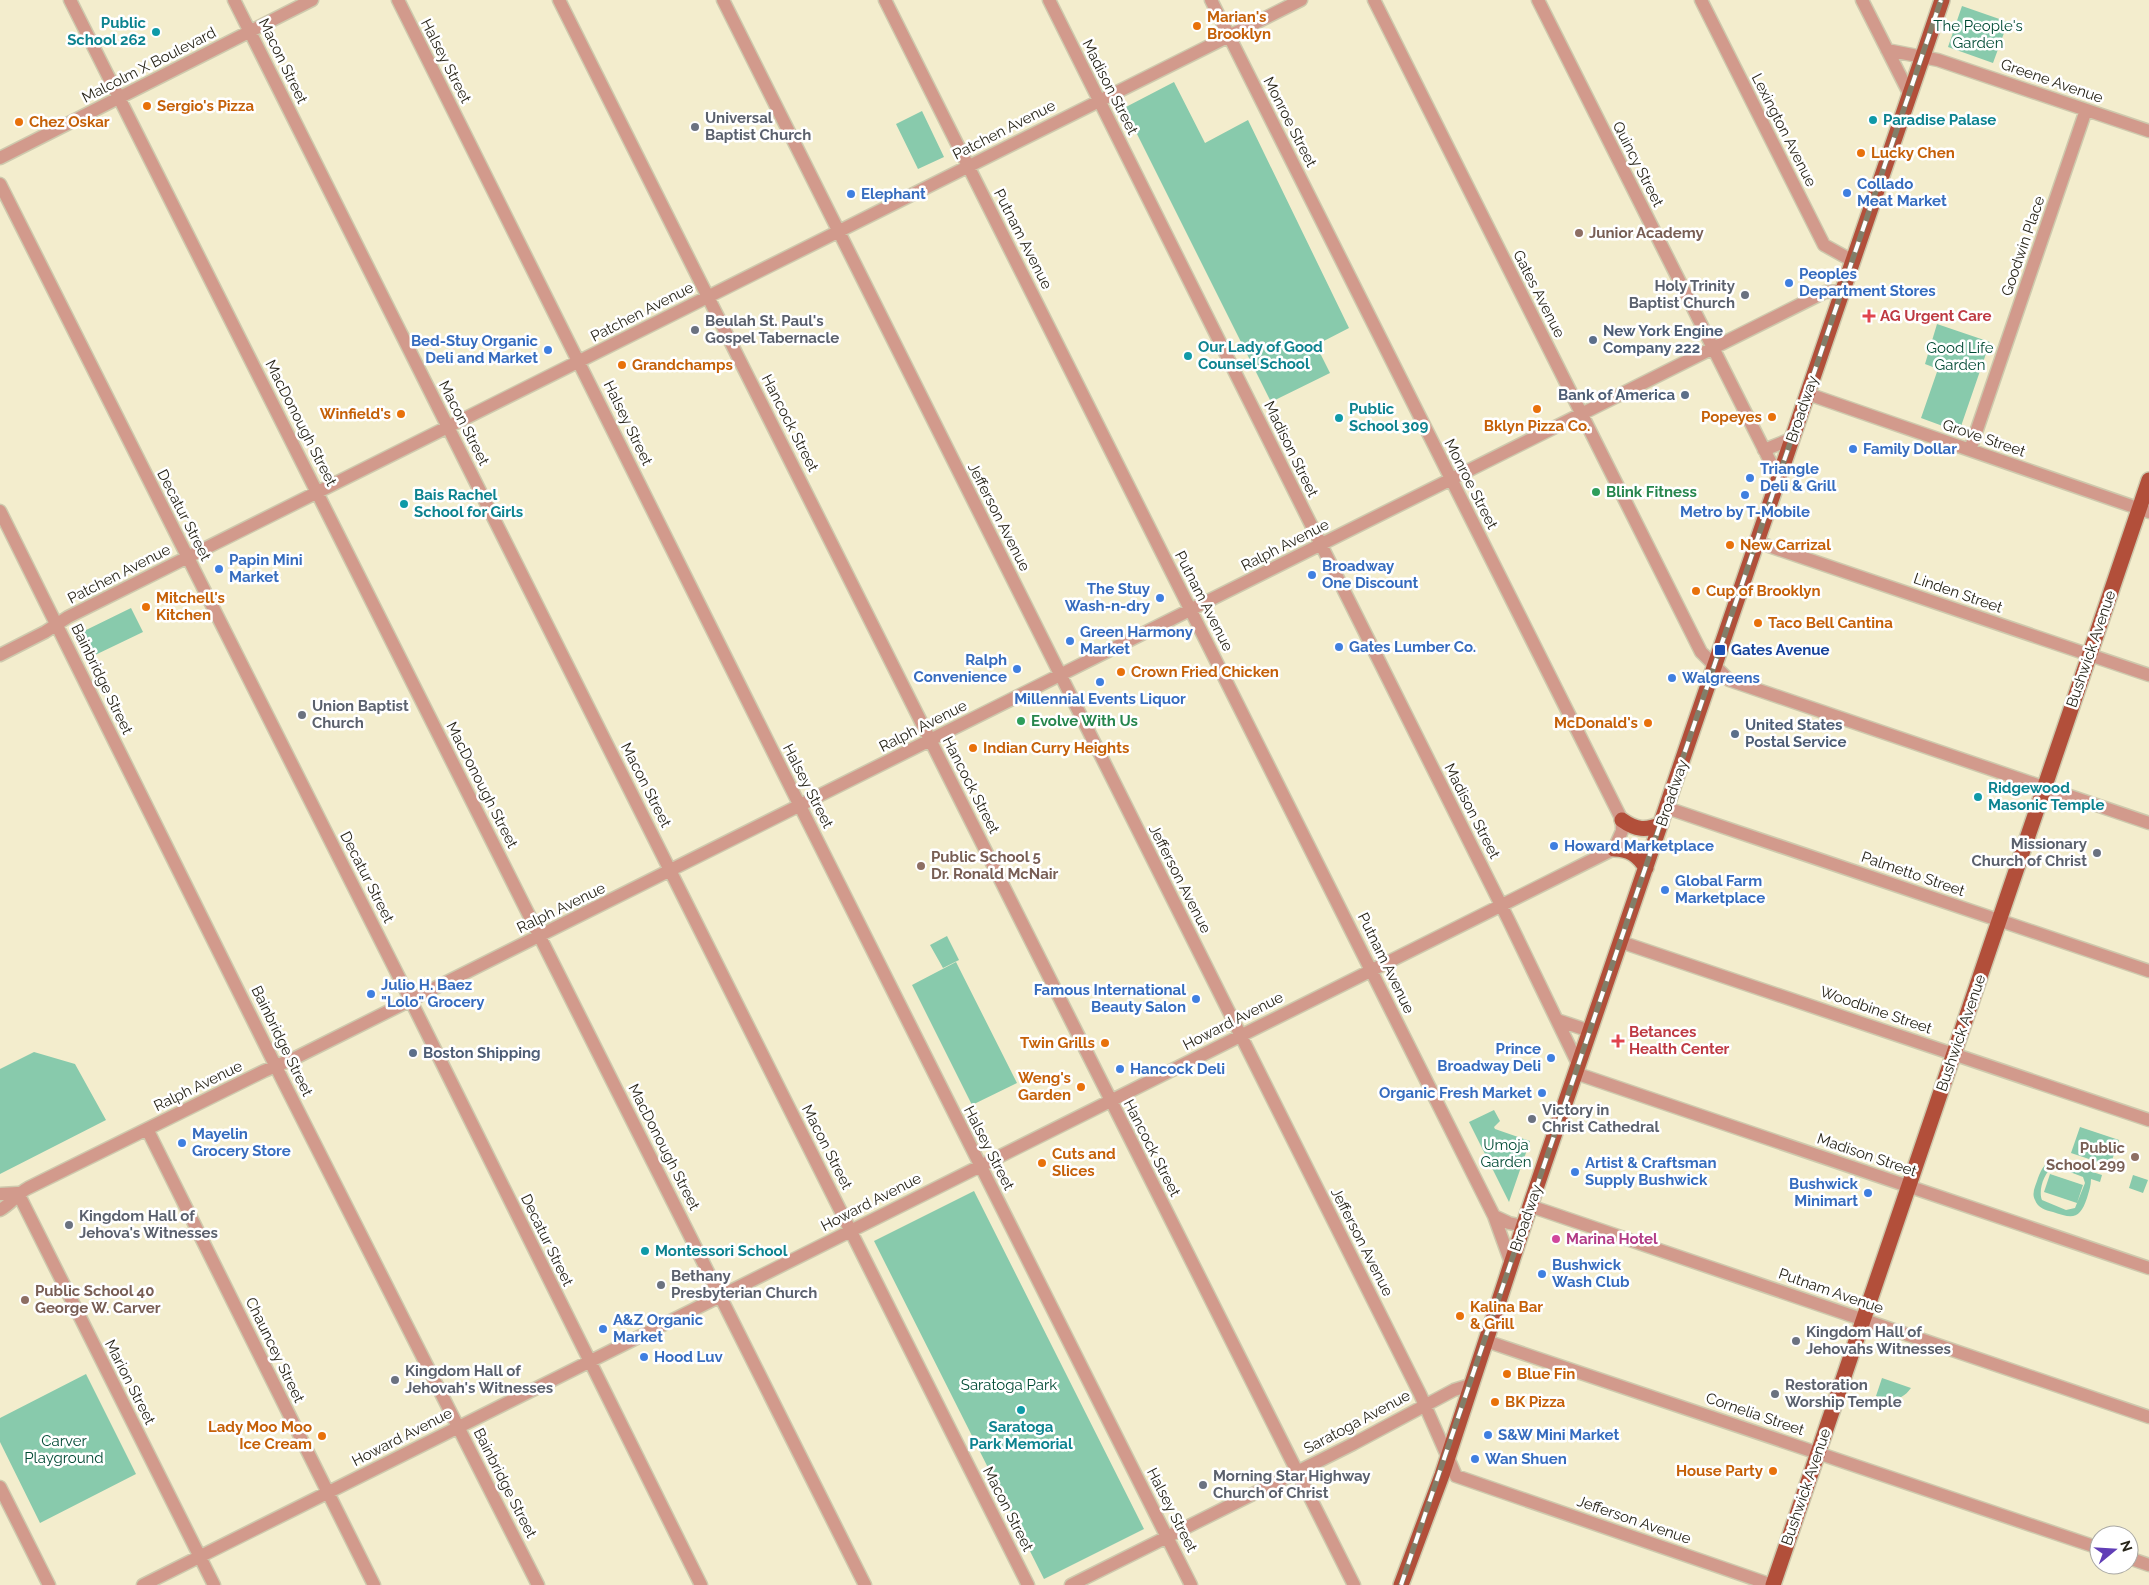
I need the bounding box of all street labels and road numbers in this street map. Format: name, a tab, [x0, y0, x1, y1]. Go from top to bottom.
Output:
street label: Macon Street	[255, 15, 311, 107]
street label: Halsey Street	[417, 16, 475, 106]
street label: Malcolm X Boulevard	[79, 23, 219, 107]
street label: Madison Street	[1078, 36, 1142, 138]
street label: Greene Avenue	[1999, 55, 2106, 107]
street label: Lexington Avenue	[1748, 70, 1820, 190]
street label: Monroe Street	[1260, 74, 1320, 170]
street label: Patchen Avenue	[950, 96, 1059, 164]
street label: Quincy Street	[1609, 118, 1667, 210]
street label: Putnam Avenue	[990, 186, 1056, 292]
street label: Goodwin Place	[1997, 193, 2049, 298]
street label: Gates Avenue	[1509, 247, 1569, 341]
street label: Patchen Avenue	[588, 278, 697, 346]
street label: MacDonough Street	[261, 357, 341, 489]
street label: Hancock Street	[758, 371, 822, 475]
street label: Broadway	[1782, 373, 1822, 445]
street label: Macon Street	[435, 378, 493, 468]
street label: Halsey Street	[600, 378, 656, 468]
street label: Madison Street	[1260, 398, 1322, 500]
street label: Grove Street	[1940, 415, 2028, 461]
street label: Monroe Street	[1441, 436, 1501, 532]
street label: Jefferson Avenue	[964, 460, 1034, 574]
street label: Decatur Street	[153, 466, 215, 564]
street label: Ralph Avenue	[1238, 515, 1332, 575]
street label: Patchen Avenue	[65, 540, 174, 608]
street label: Putnam Avenue	[1171, 548, 1237, 654]
street label: Linden Street	[1911, 569, 2005, 617]
street label: Bushwick Avenue	[2063, 588, 2119, 710]
street label: Bainbridge Street	[67, 621, 137, 737]
street label: Ralph Avenue	[876, 696, 970, 756]
street label: MacDonough Street	[442, 719, 522, 851]
street label: Hancock Street	[939, 733, 1003, 837]
street label: Macon Street	[617, 740, 675, 830]
street label: Halsey Street	[779, 741, 837, 831]
street label: Broadway	[1652, 757, 1692, 829]
street label: Madison Street	[1440, 760, 1504, 862]
street label: Jefferson Avenue	[1145, 822, 1215, 936]
street label: Decatur Street	[336, 828, 398, 926]
street label: Palmetto Street	[1859, 848, 1967, 900]
street label: Ralph Avenue	[514, 879, 608, 937]
street label: Putnam Avenue	[1354, 910, 1418, 1017]
street label: Bushwick Avenue	[1933, 972, 1989, 1094]
street label: Woodbine Street	[1818, 982, 1934, 1038]
street label: Bainbridge Street	[247, 983, 317, 1099]
street label: Howard Avenue	[1180, 988, 1286, 1054]
street label: Ralph Avenue	[151, 1057, 245, 1115]
street label: MacDonough Street	[624, 1081, 704, 1213]
street label: Hancock Street	[1120, 1096, 1184, 1200]
street label: Macon Street	[798, 1102, 856, 1192]
street label: Halsey Street	[960, 1103, 1018, 1193]
street label: Madison Street	[1815, 1130, 1919, 1180]
street label: Howard Avenue	[818, 1169, 924, 1235]
street label: Broadway	[1506, 1182, 1546, 1254]
street label: Jefferson Avenue	[1327, 1185, 1397, 1299]
street label: Decatur Street	[517, 1191, 577, 1289]
street label: Putnam Avenue	[1776, 1265, 1886, 1317]
street label: Chauncey Street	[242, 1294, 308, 1406]
street label: Marion Street	[101, 1337, 159, 1427]
street label: Saratoga Avenue	[1301, 1386, 1413, 1458]
street label: Cornelia Street	[1703, 1389, 1807, 1439]
street label: Howard Avenue	[349, 1404, 455, 1470]
street label: Bainbridge Street	[470, 1425, 540, 1541]
street label: Bushwick Avenue	[1778, 1426, 1834, 1548]
street label: Macon Street	[979, 1464, 1037, 1554]
street label: Halsey Street	[1143, 1465, 1201, 1555]
street label: Jefferson Avenue	[1575, 1492, 1693, 1548]

